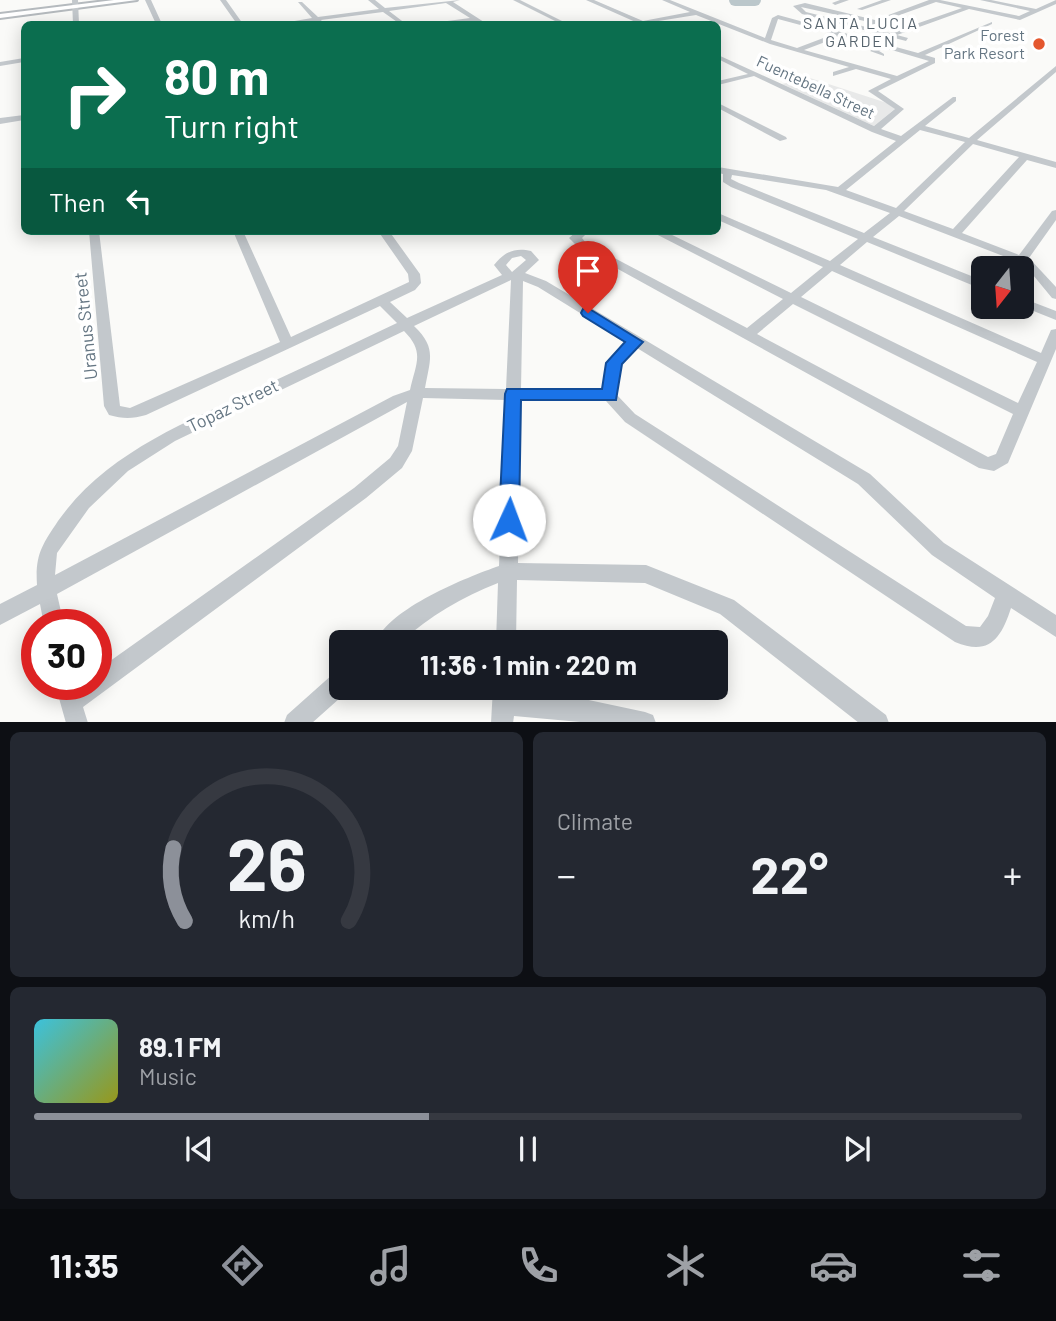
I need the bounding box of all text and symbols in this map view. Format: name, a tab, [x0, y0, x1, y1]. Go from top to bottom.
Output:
district label: SANTA LUCIA GARDEN	[803, 13, 919, 50]
place label: Forest Park Resort	[944, 25, 1025, 62]
marker: Forest Park Resort	[1031, 36, 1047, 52]
text: 80 m	[164, 46, 269, 105]
icon: right	[49, 49, 140, 140]
street label: Fuentebella Street	[754, 51, 878, 122]
text: Turn right	[164, 106, 299, 144]
icon: left	[120, 182, 158, 220]
text: Then	[49, 186, 106, 217]
pin	[558, 241, 618, 313]
icon: arrive	[569, 252, 607, 290]
north arrow	[971, 256, 1034, 318]
map controls	[971, 256, 1034, 319]
street label: Uranus Street	[68, 271, 102, 381]
street label: Topaz Street	[183, 374, 282, 437]
position arrow	[472, 483, 546, 557]
speed limit sign: 30	[21, 609, 112, 700]
text: 11:36 · 1 min · 220 m	[420, 649, 637, 680]
text: Climate	[557, 807, 633, 835]
text: 26	[227, 818, 306, 906]
text: 22°	[751, 842, 828, 904]
text: −	[557, 851, 576, 897]
text: +	[1003, 851, 1022, 897]
text: km/h	[238, 902, 295, 932]
text: 89.1 FM	[139, 1031, 221, 1062]
text: Music	[139, 1062, 197, 1090]
icon: previous	[180, 1130, 218, 1168]
icon: pause	[509, 1130, 547, 1168]
icon: next	[838, 1130, 876, 1168]
icon: directions	[218, 1241, 267, 1290]
icon: music	[366, 1241, 415, 1290]
icon: phone	[514, 1241, 563, 1290]
icon: climate	[661, 1241, 710, 1290]
icon: car	[809, 1241, 858, 1290]
icon: filters	[957, 1241, 1006, 1290]
text: 11:35	[49, 1246, 119, 1284]

